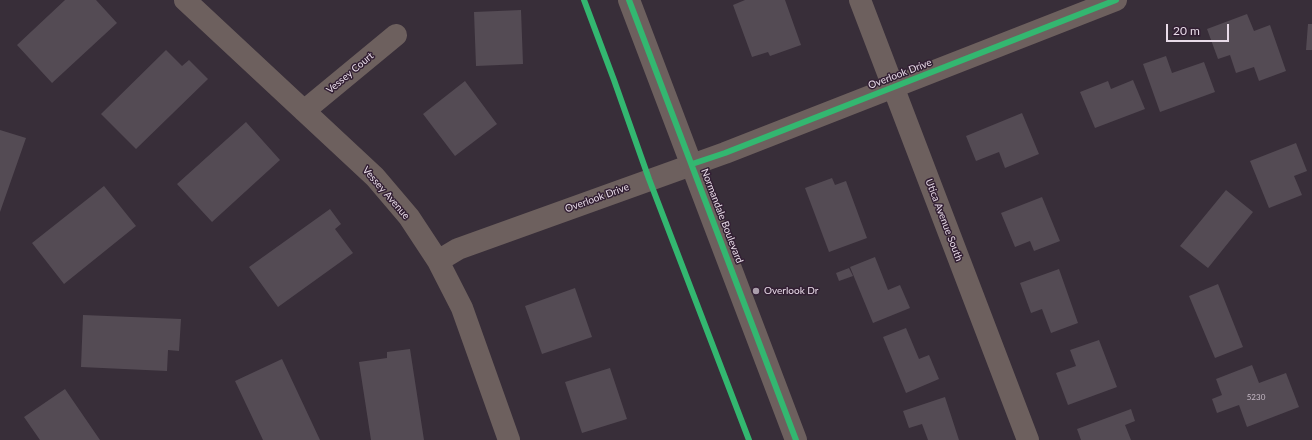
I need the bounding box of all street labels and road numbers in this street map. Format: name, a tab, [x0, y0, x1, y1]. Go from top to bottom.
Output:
street label: Vessey Court	[324, 50, 376, 96]
street label: Overlook Drive	[867, 56, 933, 92]
street label: Vessey Avenue	[360, 164, 412, 222]
street label: Normandale Boulevard	[698, 167, 746, 265]
street label: Utica Avenue South	[923, 177, 965, 263]
street label: Overlook Drive	[563, 181, 631, 215]

